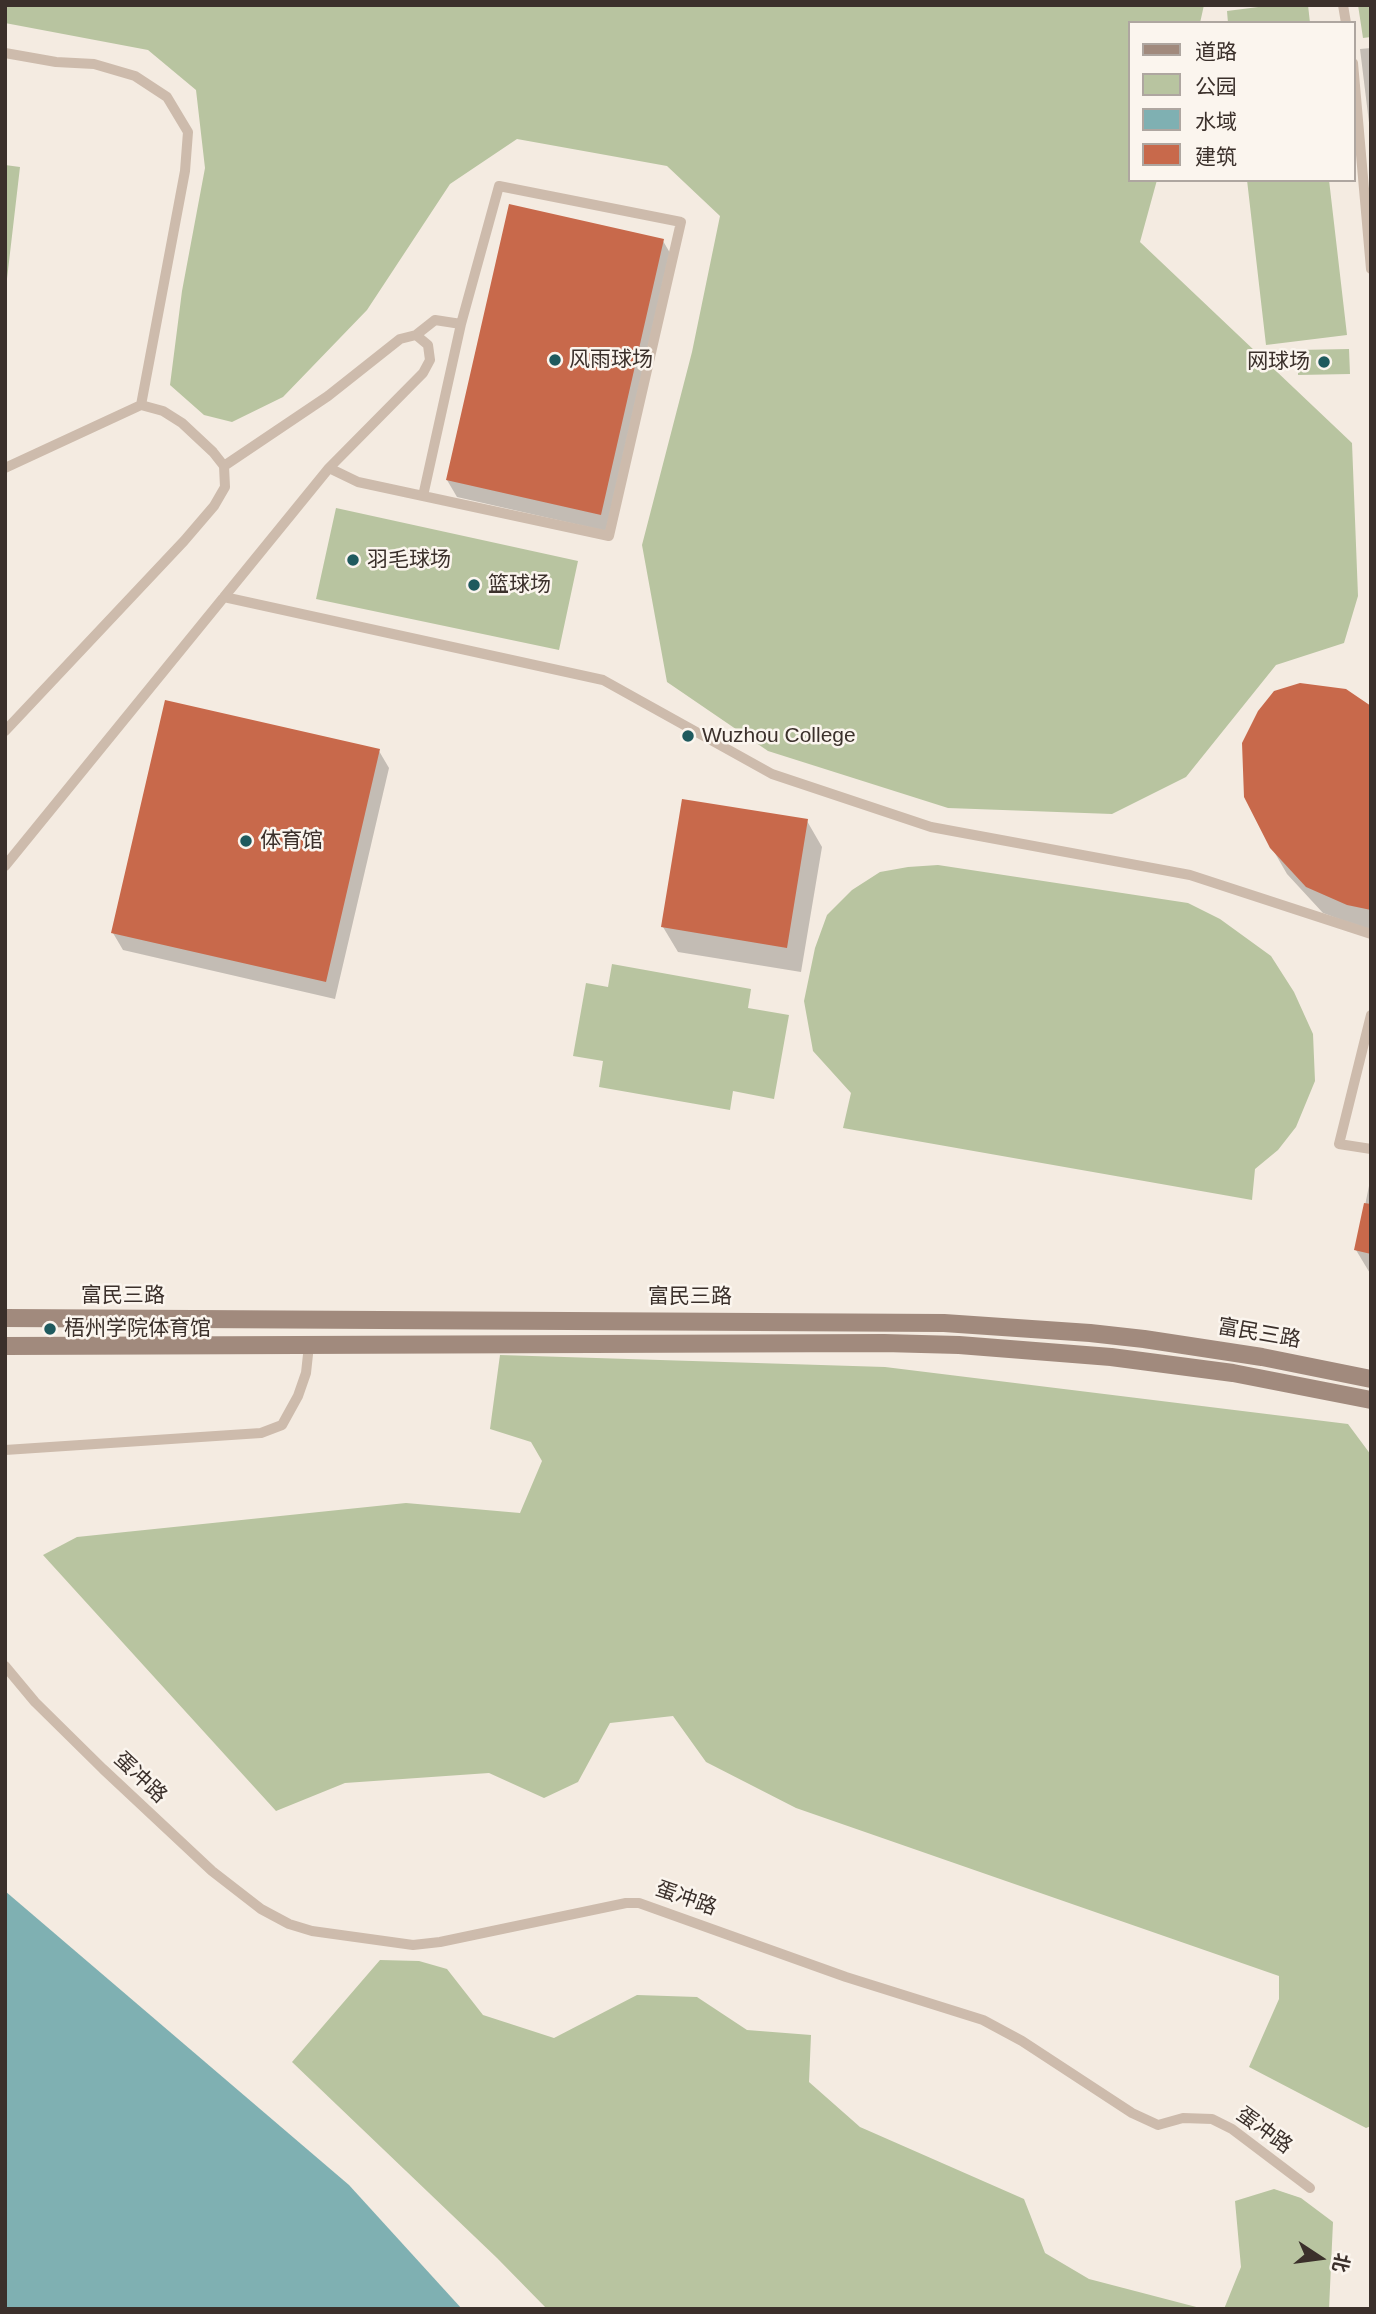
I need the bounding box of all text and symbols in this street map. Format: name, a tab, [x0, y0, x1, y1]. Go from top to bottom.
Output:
legend	[1128, 21, 1355, 182]
text: 道路	[1195, 40, 1237, 63]
text: 公园	[1195, 75, 1237, 98]
text: 水域	[1195, 110, 1237, 133]
text: 建筑	[1195, 145, 1237, 168]
place label: 风雨球场	[569, 347, 653, 373]
place label: 网球场	[1247, 349, 1310, 375]
marker: 风雨球场	[547, 352, 563, 368]
marker: 网球场	[1316, 354, 1332, 370]
place label: 羽毛球场	[367, 547, 451, 573]
marker: 羽毛球场	[345, 552, 361, 568]
place label: 篮球场	[488, 572, 551, 598]
marker: 篮球场	[466, 577, 482, 593]
place label: Wuzhou College	[702, 723, 856, 749]
marker: Wuzhou College	[680, 728, 696, 744]
place label: 体育馆	[260, 828, 323, 854]
marker: 体育馆	[238, 833, 254, 849]
street label: 富民三路	[81, 1283, 165, 1309]
street label: 富民三路	[648, 1284, 732, 1310]
street label: 富民三路	[1215, 1314, 1303, 1354]
place label: 梧州学院体育馆	[64, 1316, 211, 1342]
marker: 梧州学院体育馆	[42, 1321, 58, 1337]
street label: 蛋冲路	[108, 1747, 172, 1809]
street label: 蛋冲路	[652, 1877, 720, 1921]
street label: 蛋冲路	[1231, 2102, 1297, 2160]
north arrow	[1285, 2223, 1355, 2293]
text: 北	[1329, 2251, 1353, 2274]

